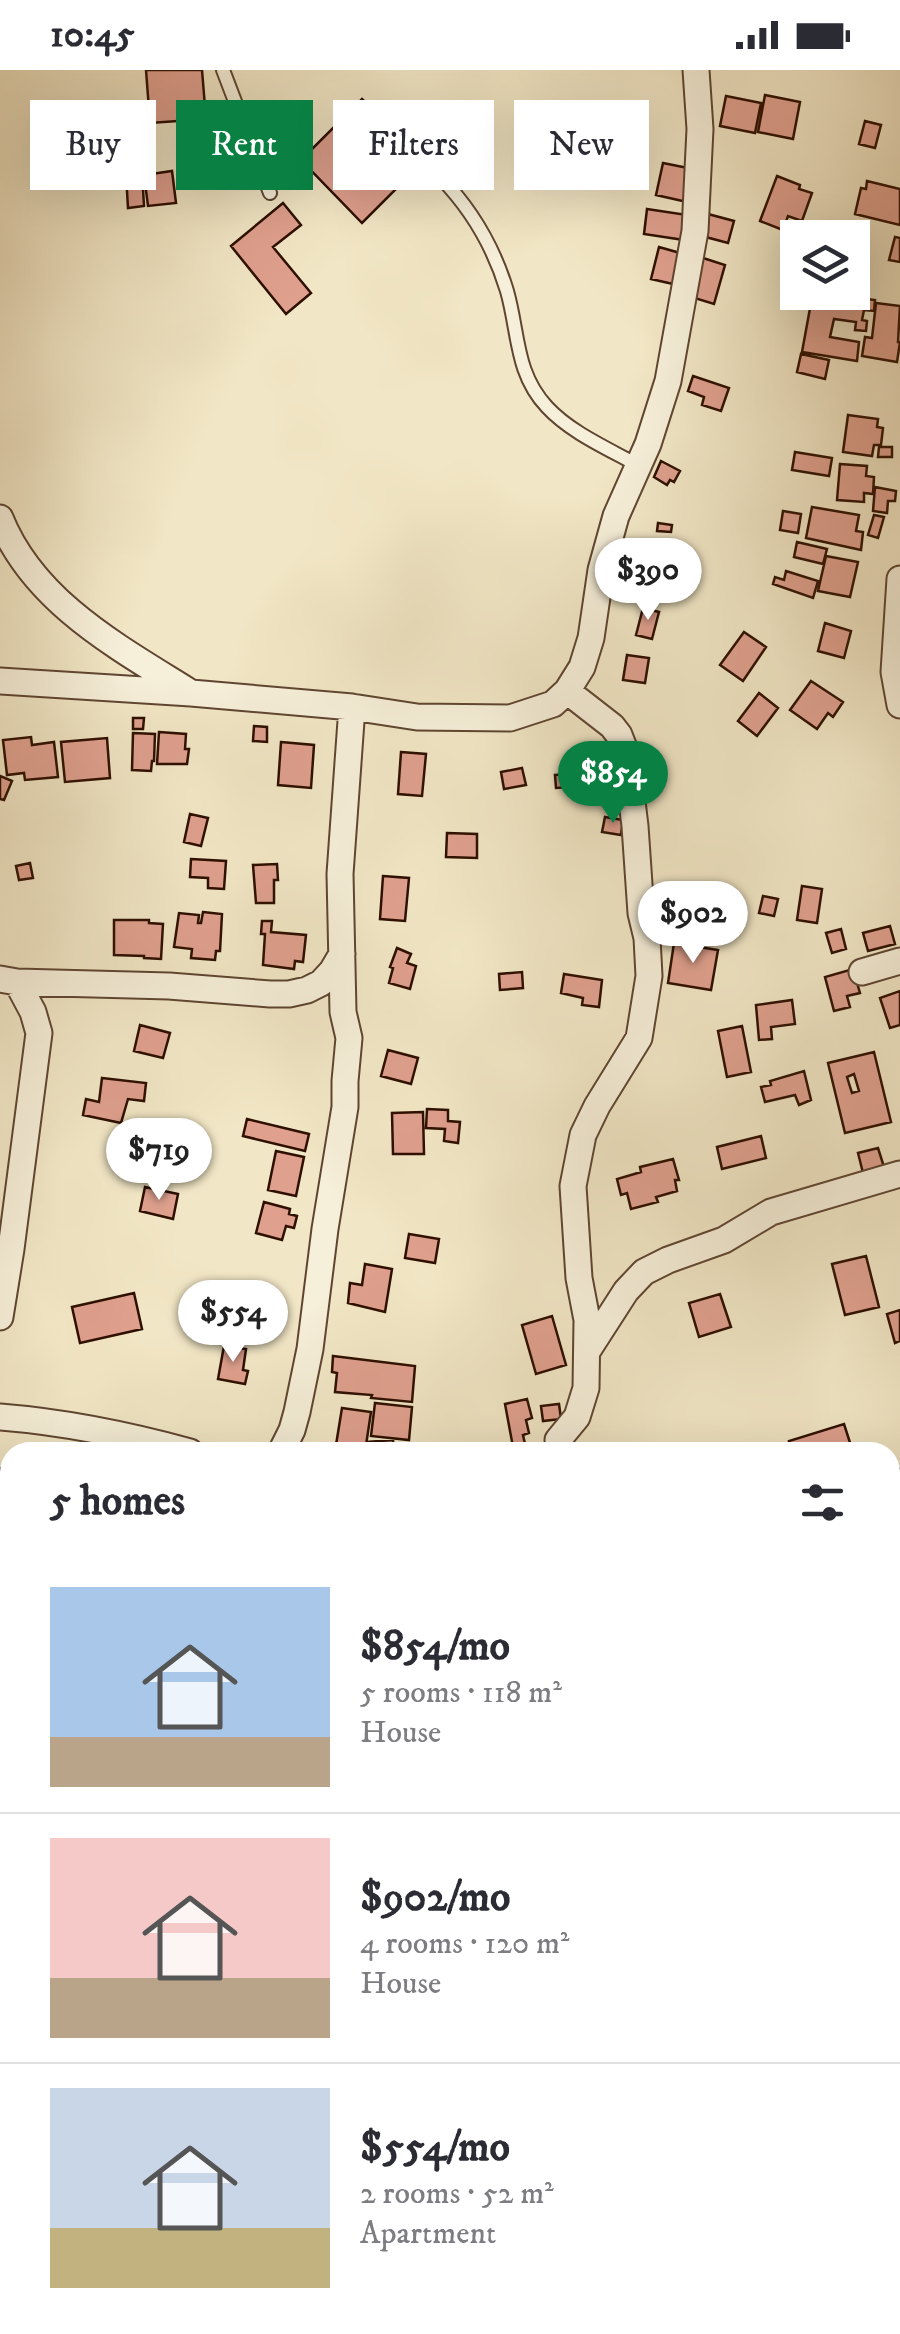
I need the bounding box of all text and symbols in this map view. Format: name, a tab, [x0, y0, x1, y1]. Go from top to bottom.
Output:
text: 10:45	[50, 11, 135, 59]
chip: Buy	[30, 100, 156, 190]
chip: Rent	[176, 100, 313, 190]
chip: Filters	[333, 100, 494, 190]
chip: New	[514, 100, 649, 190]
map controls	[780, 220, 870, 310]
button: layers	[780, 220, 870, 310]
pin: $390	[589, 538, 707, 623]
text: $390	[617, 550, 679, 590]
pin: $854	[554, 741, 672, 826]
text: $854	[580, 753, 646, 793]
pin: $902	[634, 881, 752, 966]
text: $902	[660, 893, 726, 933]
pin: $719	[100, 1118, 218, 1203]
text: $719	[128, 1130, 190, 1170]
pin: $554	[174, 1280, 292, 1365]
text: $554	[200, 1292, 266, 1332]
icon: filters	[795, 1475, 850, 1530]
text: 5 homes	[50, 1476, 185, 1528]
text: $854/mo	[360, 1621, 510, 1673]
icon: home	[130, 1627, 250, 1747]
text: 5 rooms · 118 m²	[360, 1673, 562, 1713]
text: House	[360, 1713, 441, 1753]
text: $902/mo	[360, 1872, 510, 1924]
icon: home	[130, 1878, 250, 1998]
text: 4 rooms · 120 m²	[360, 1924, 569, 1964]
text: House	[360, 1964, 441, 2004]
text: $554/mo	[360, 2122, 510, 2174]
icon: home	[130, 2128, 250, 2248]
text: 2 rooms · 52 m²	[360, 2174, 554, 2214]
text: Apartment	[360, 2214, 496, 2254]

